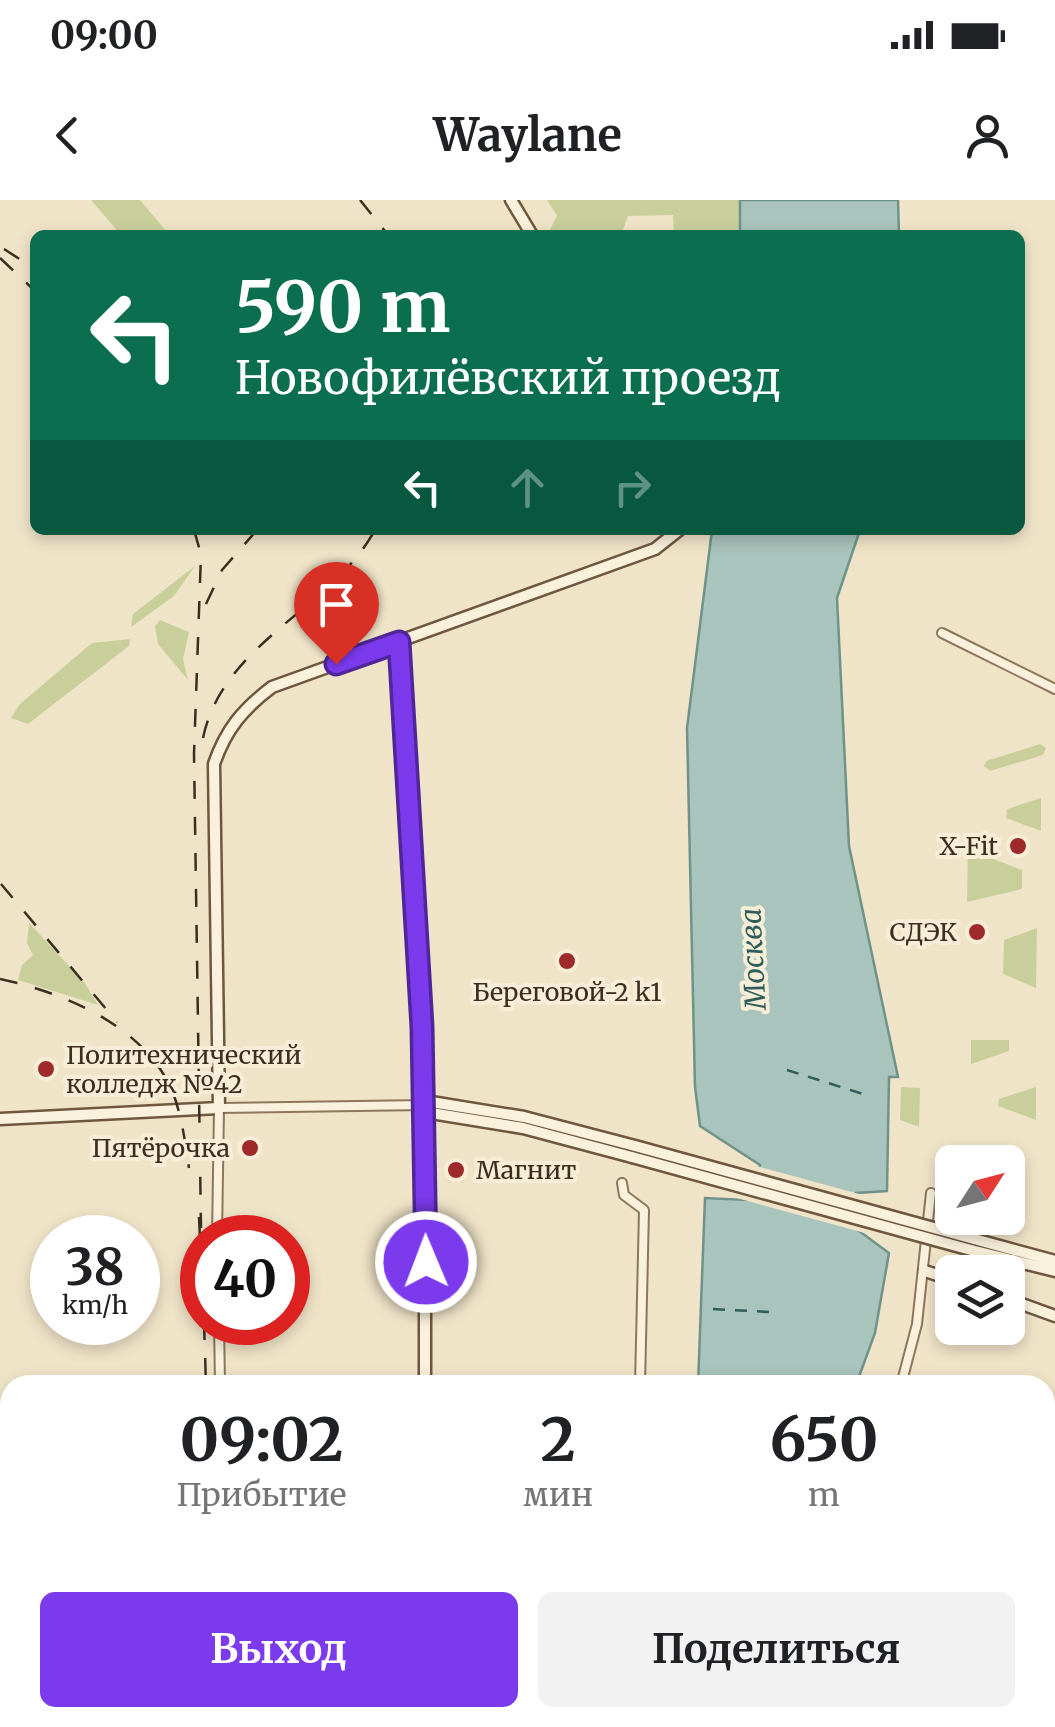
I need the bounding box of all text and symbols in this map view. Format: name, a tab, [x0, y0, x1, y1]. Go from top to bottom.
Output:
text: 09:00	[50, 12, 158, 59]
text: Waylane	[433, 107, 622, 163]
icon: back	[40, 108, 95, 163]
icon: person	[960, 108, 1015, 163]
text: 590 m	[235, 263, 450, 351]
icon: left	[70, 270, 200, 400]
text: Новофилёвский проезд	[235, 350, 781, 406]
icon: left	[395, 460, 450, 515]
icon: ahead	[500, 460, 555, 515]
icon: right	[605, 460, 660, 515]
pin	[294, 562, 379, 665]
icon: arrive	[309, 577, 364, 632]
place label: X-Fit	[939, 830, 998, 862]
marker: X-Fit	[1007, 835, 1029, 857]
water label: Москва	[732, 907, 774, 1012]
place label: СДЭК	[890, 916, 957, 948]
marker: СДЭК	[966, 921, 988, 943]
marker: Береговой-2 k1	[556, 950, 578, 972]
place label: Береговой-2 k1	[472, 976, 662, 1008]
place label: Политехнический колледж №42	[66, 1039, 301, 1100]
marker: Политехнический колледж №42	[35, 1058, 57, 1080]
place label: Пятёрочка	[92, 1132, 230, 1164]
marker: Пятёрочка	[239, 1137, 261, 1159]
north arrow	[935, 1145, 1025, 1235]
map controls	[935, 1145, 1025, 1345]
place label: Магнит	[476, 1154, 576, 1186]
marker: Магнит	[445, 1159, 467, 1181]
position arrow	[374, 1210, 478, 1314]
speed limit sign: 40	[180, 1215, 310, 1345]
text: 38	[65, 1236, 125, 1299]
button: layers	[935, 1255, 1025, 1345]
text: km/h	[62, 1289, 128, 1321]
text: 09:02	[180, 1402, 343, 1477]
text: 2	[540, 1402, 576, 1477]
text: 650	[770, 1402, 878, 1477]
text: Прибытие	[177, 1475, 347, 1515]
text: мин	[523, 1475, 593, 1515]
text: m	[808, 1475, 840, 1515]
button: Выход	[40, 1592, 518, 1707]
button: Поделиться	[538, 1592, 1015, 1707]

